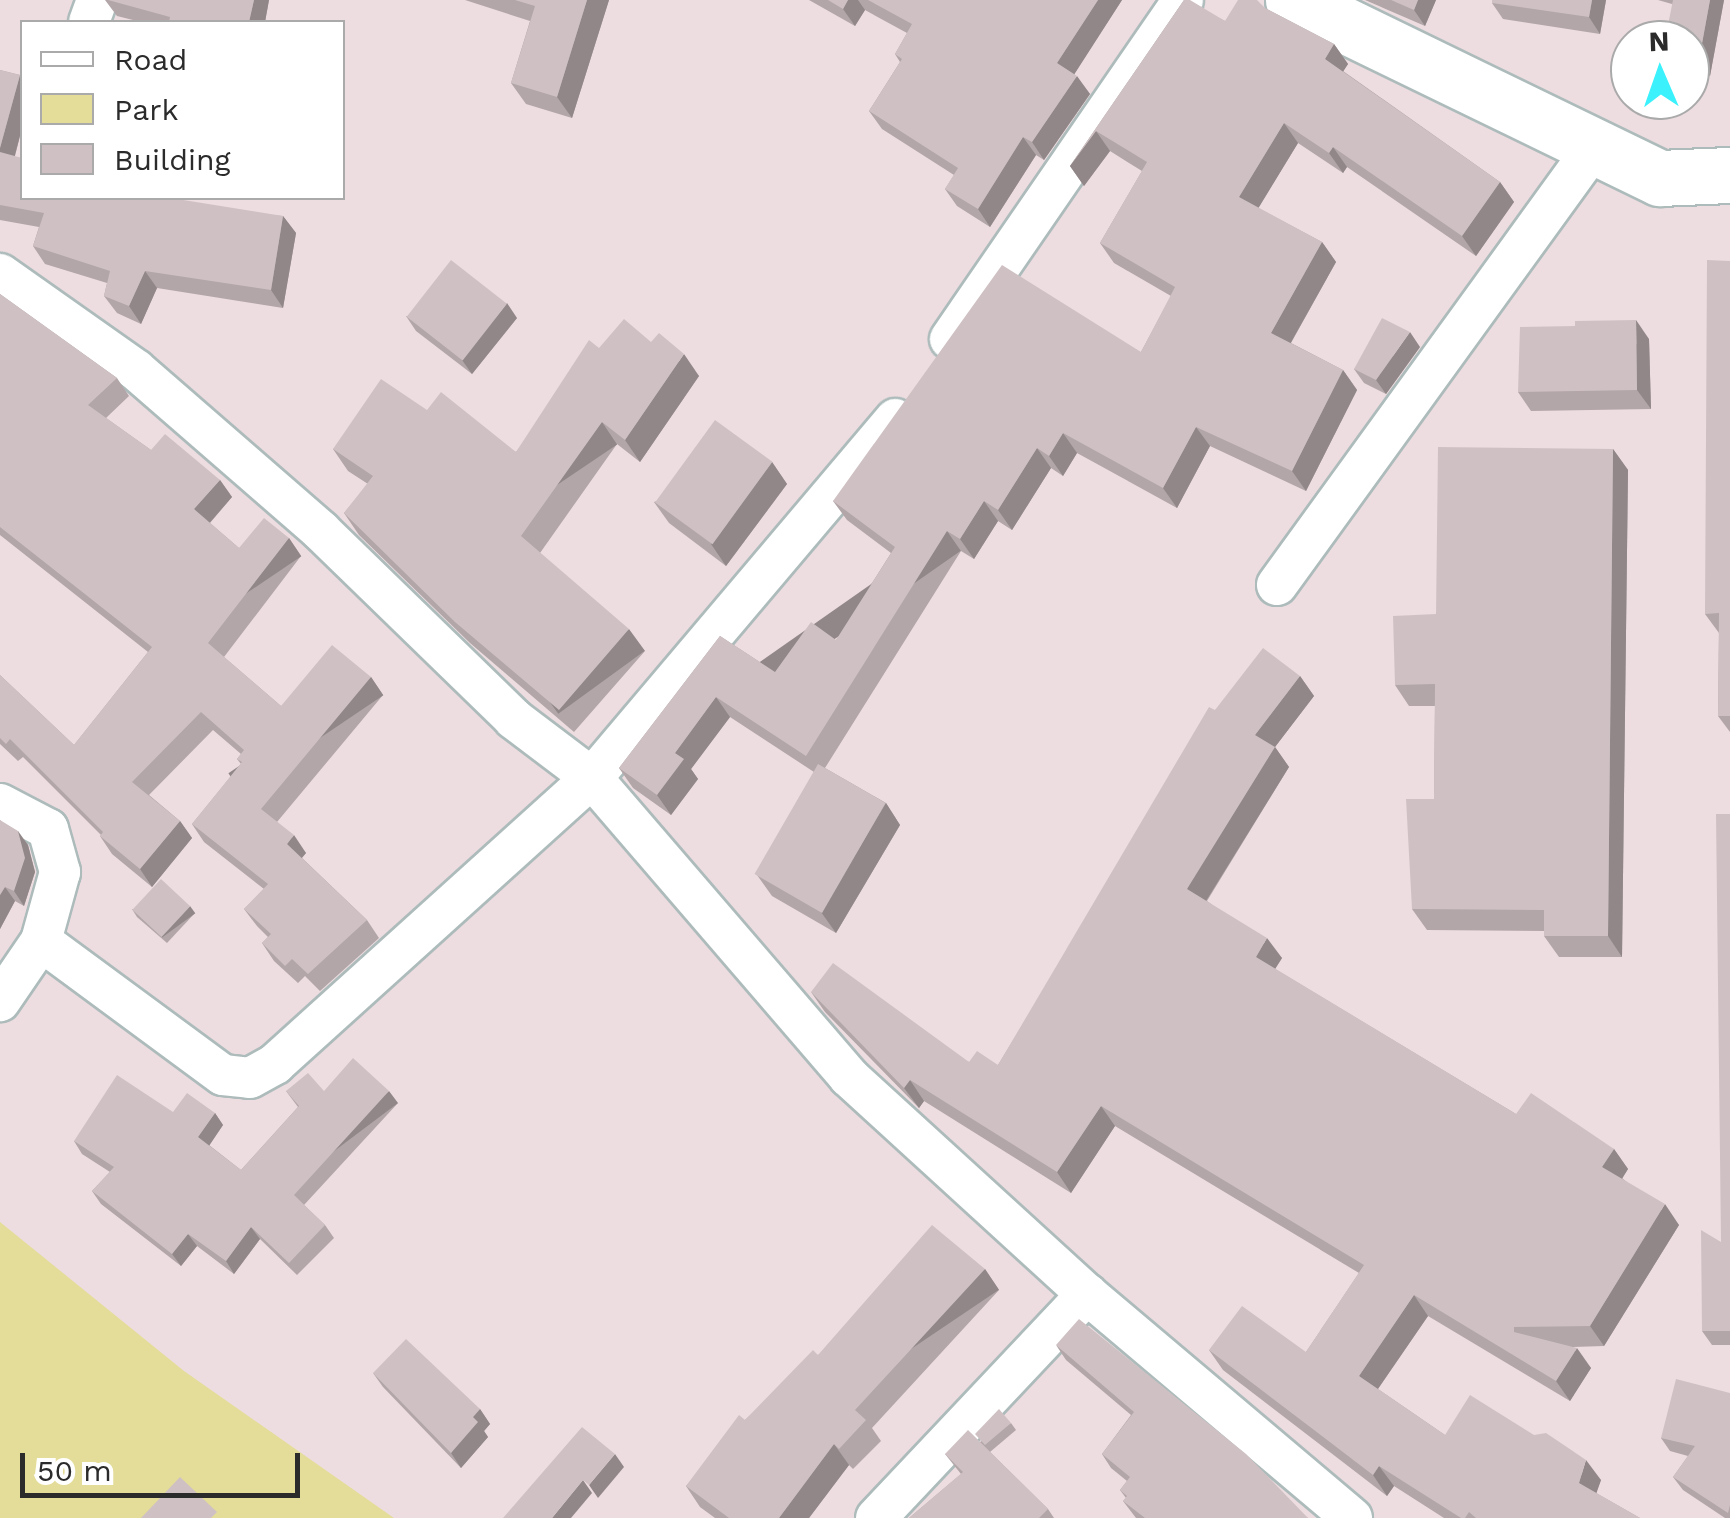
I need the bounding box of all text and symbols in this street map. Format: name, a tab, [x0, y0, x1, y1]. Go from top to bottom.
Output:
legend	[20, 20, 345, 200]
north arrow	[1610, 20, 1710, 120]
text: N	[1648, 25, 1670, 58]
text: Road	[114, 42, 187, 77]
text: Park	[114, 92, 179, 127]
text: Building	[114, 142, 231, 177]
scale bar	[25, 1433, 305, 1495]
text: 50 m	[37, 1453, 112, 1488]

